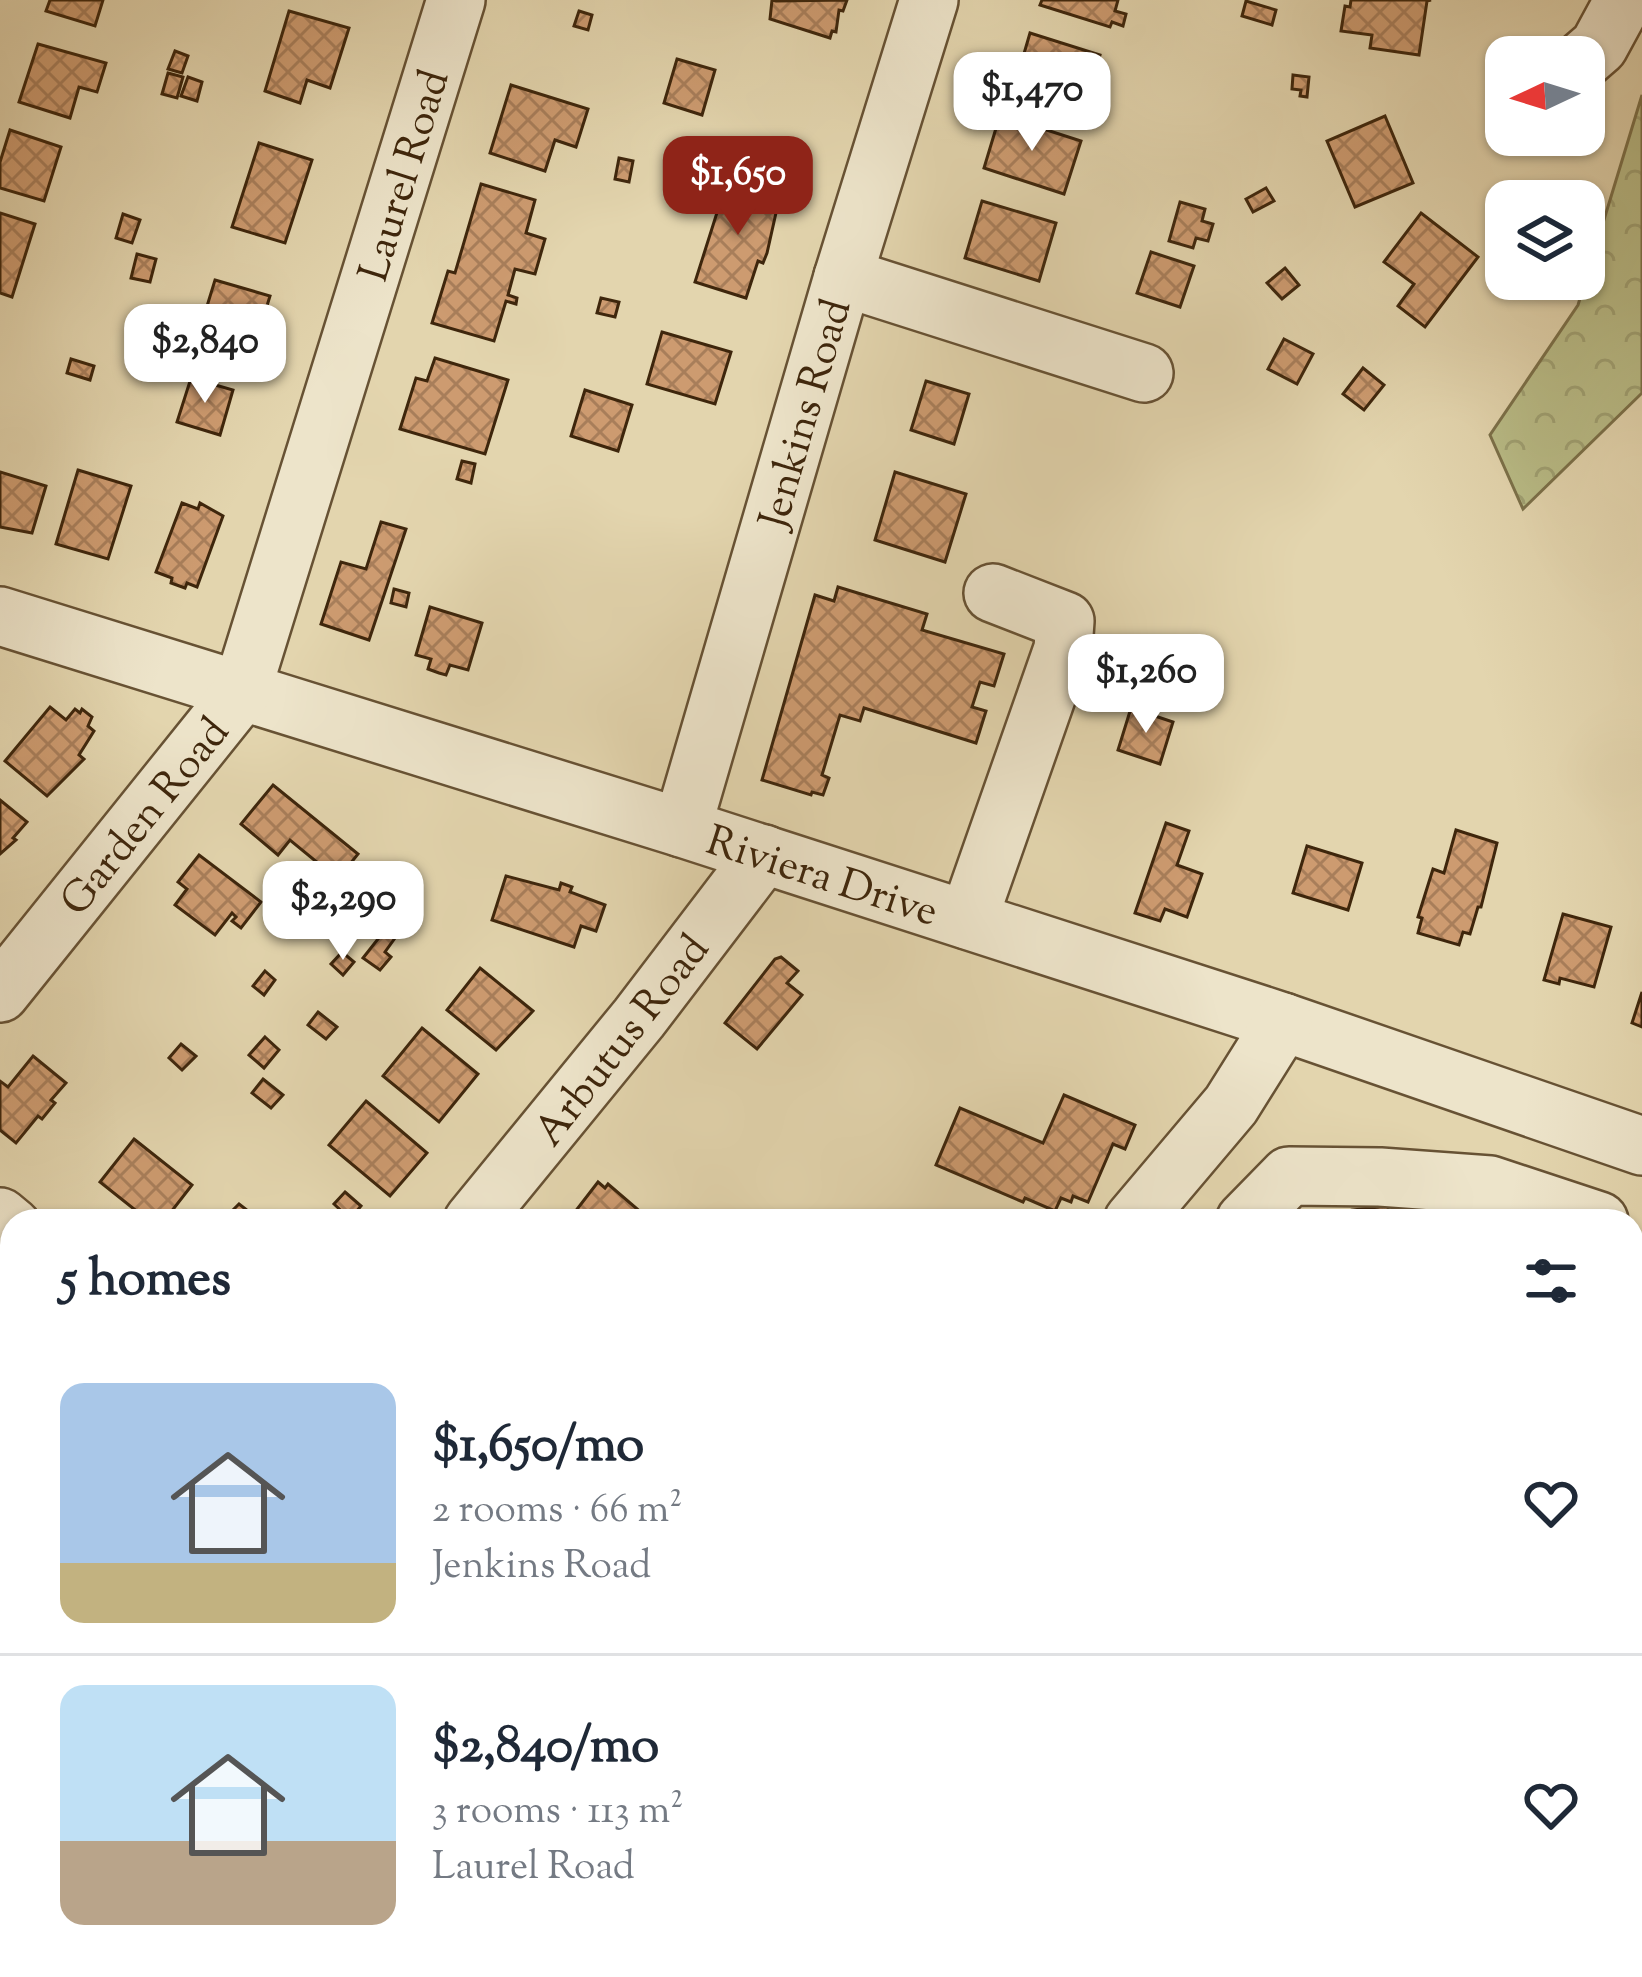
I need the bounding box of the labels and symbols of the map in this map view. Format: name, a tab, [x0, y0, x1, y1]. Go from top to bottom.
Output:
north arrow	[1485, 36, 1605, 156]
pin: $1,470	[934, 52, 1130, 154]
street label: Laurel Road	[346, 63, 467, 290]
pin: $1,650	[640, 136, 836, 238]
street label: Jenkins Road	[746, 293, 869, 538]
pin: $2,840	[107, 304, 303, 406]
pin: $1,260	[1048, 634, 1244, 736]
street label: Garden Road	[48, 706, 246, 930]
street label: Riviera Drive	[698, 813, 945, 944]
pin: $2,290	[245, 861, 441, 963]
street label: Arbutus Road	[522, 923, 726, 1161]

